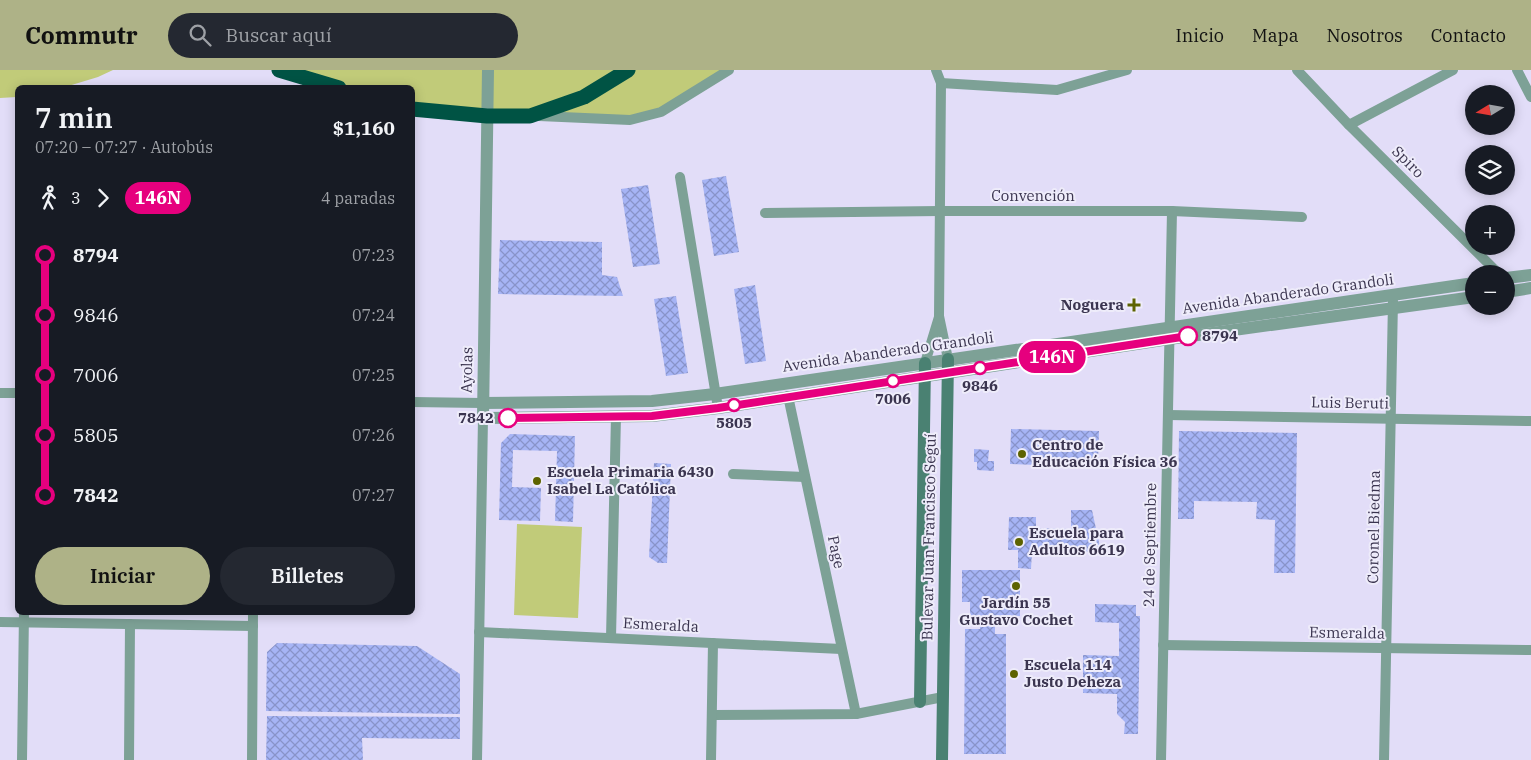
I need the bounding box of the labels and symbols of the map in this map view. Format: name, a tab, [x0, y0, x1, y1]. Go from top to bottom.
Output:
north arrow	[1465, 85, 1515, 135]
street label: Spiro	[1388, 142, 1428, 182]
street label: Convención	[991, 186, 1075, 205]
street label: Avenida Abanderado Grandoli	[1181, 269, 1395, 318]
place label: Noguera	[1061, 295, 1124, 314]
marker: Noguera	[1128, 299, 1140, 311]
marker: 8794	[1178, 326, 1198, 346]
place label: 8794	[1202, 326, 1238, 345]
street label: Avenida Abanderado Grandoli	[781, 327, 995, 376]
line badge: 146N	[1017, 341, 1087, 373]
street label: Ayolas	[457, 347, 476, 393]
marker: 9846	[973, 361, 987, 375]
marker: 7006	[886, 374, 900, 388]
place label: 9846	[962, 376, 998, 395]
place label: 7006	[875, 389, 911, 408]
street label: Luis Beruti	[1311, 392, 1389, 413]
marker: 5805	[727, 398, 741, 412]
place label: 7842	[458, 408, 494, 427]
marker: 7842	[498, 408, 518, 428]
place label: 5805	[716, 413, 752, 432]
street label: Bulevar Juan Francisco Seguí	[917, 433, 940, 641]
place label: Centro de Educación Física 36	[1032, 435, 1178, 471]
marker: Centro de Educación Física 36	[1016, 448, 1028, 460]
place label: Escuela Primaria 6430 Isabel La Católica	[547, 462, 714, 498]
street label: Coronel Biedma	[1363, 470, 1384, 584]
marker: Escuela Primaria 6430 Isabel La Católica	[531, 475, 543, 487]
street label: 24 de Septiembre	[1139, 483, 1160, 607]
place label: Escuela para Adultos 6619	[1029, 523, 1125, 559]
street label: Page	[824, 534, 849, 570]
marker: Escuela para Adultos 6619	[1013, 536, 1025, 548]
marker: Jardín 55 Gustavo Cochet	[1010, 580, 1022, 592]
place label: Jardín 55 Gustavo Cochet	[959, 593, 1073, 629]
street label: Esmeralda	[623, 613, 699, 636]
street label: Esmeralda	[1309, 622, 1385, 643]
place label: Escuela 114 Justo Deheza	[1024, 655, 1121, 691]
marker: Escuela 114 Justo Deheza	[1008, 668, 1020, 680]

